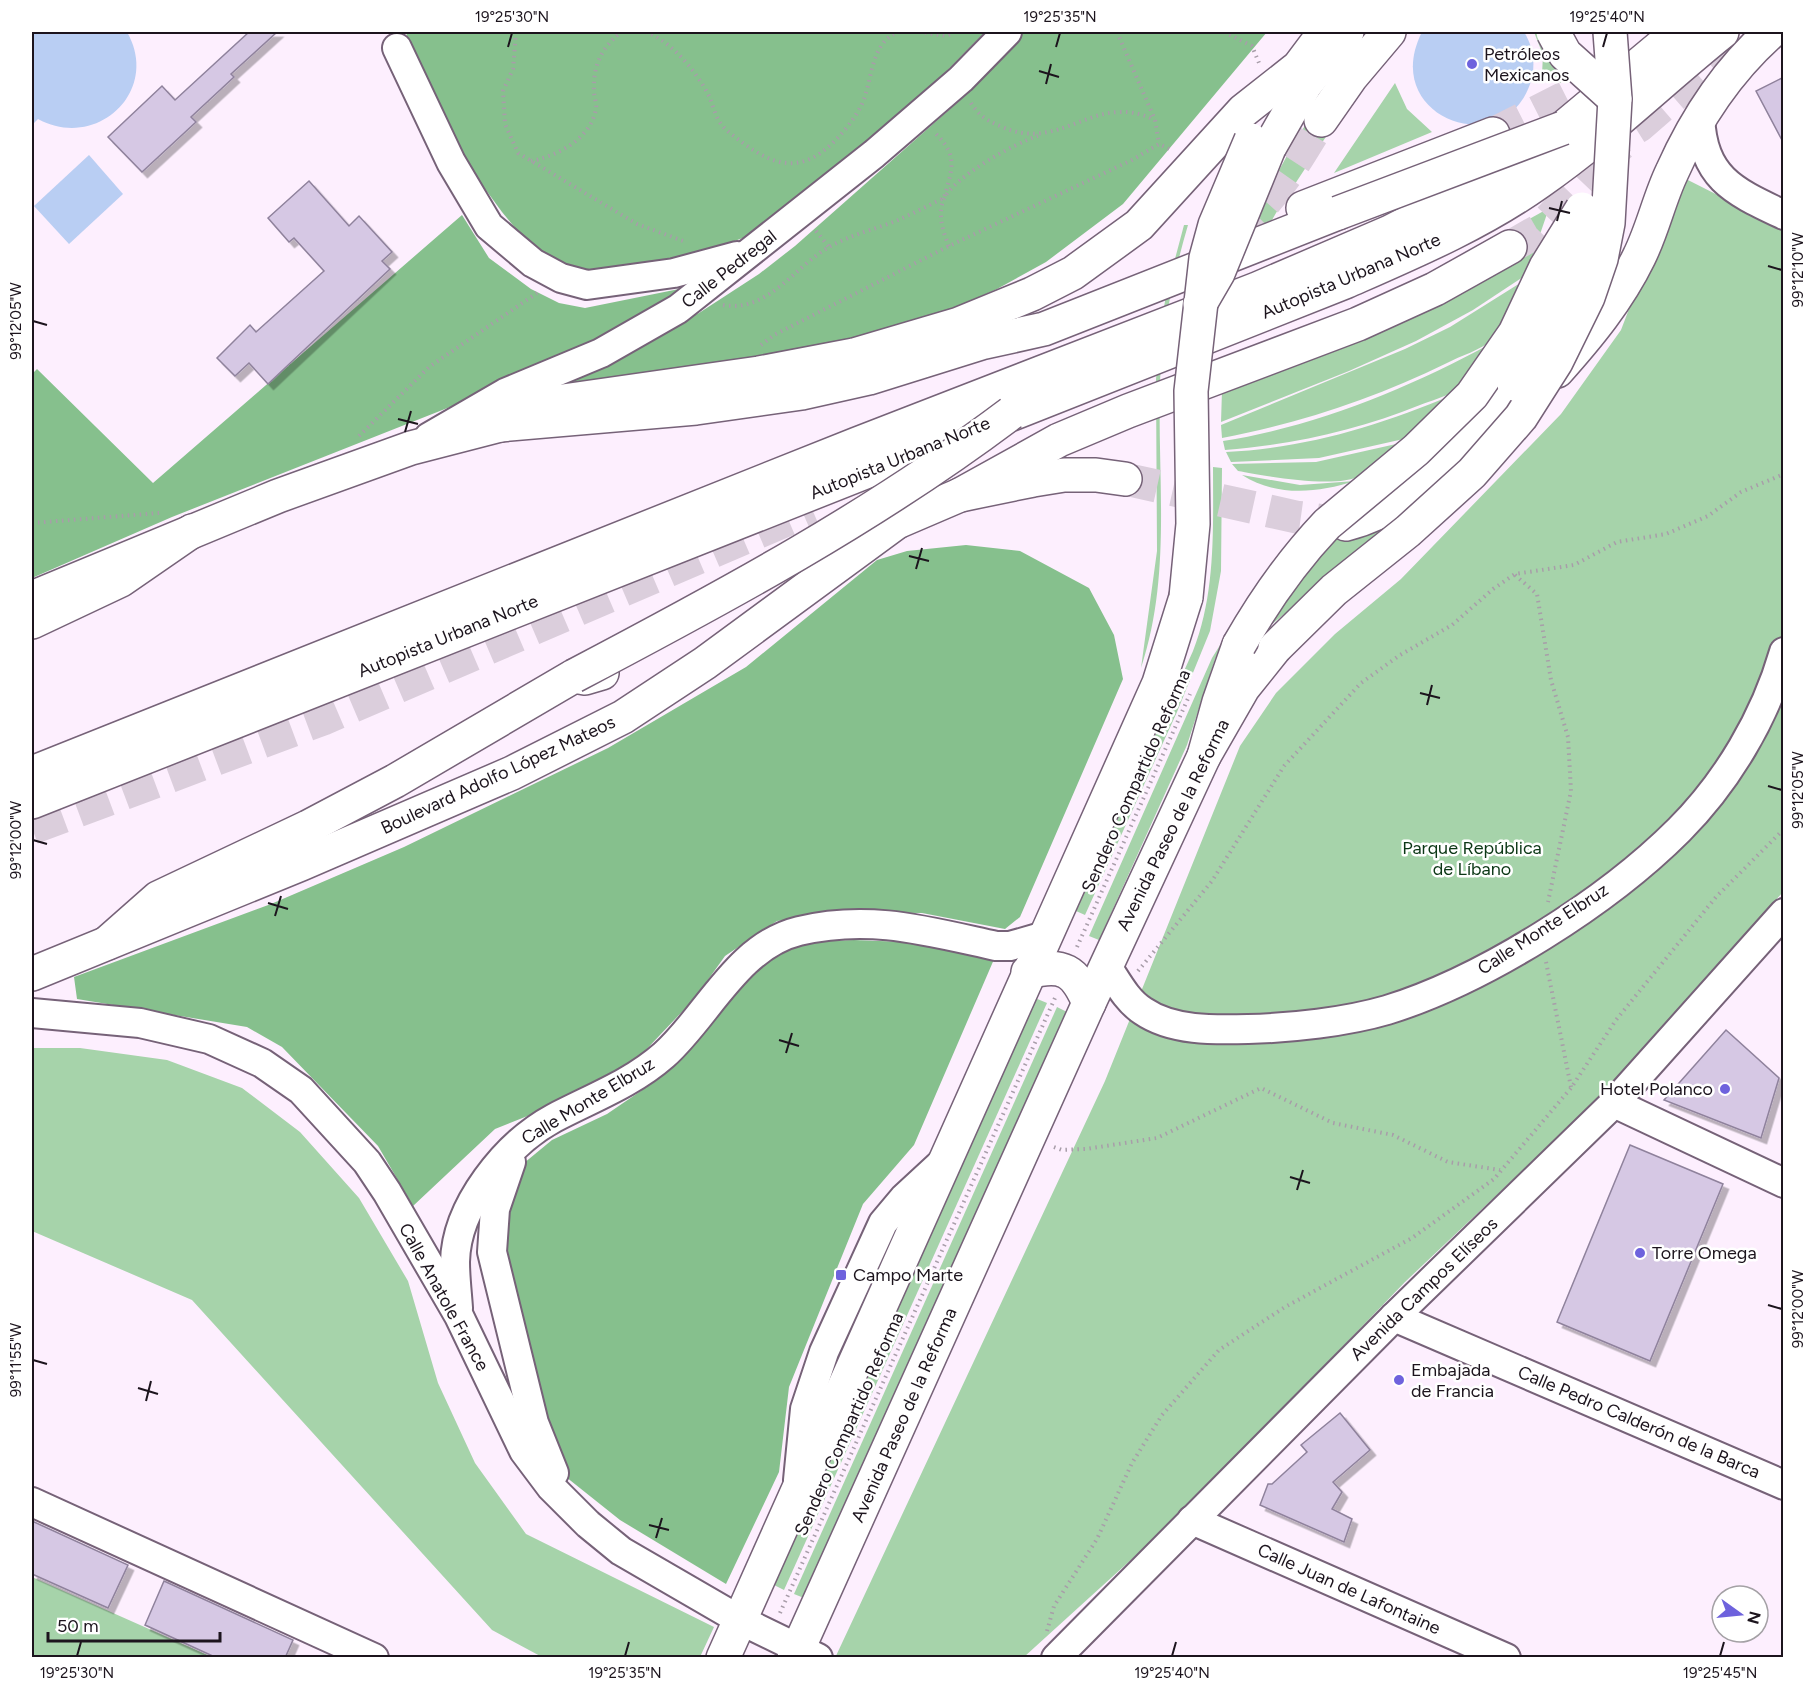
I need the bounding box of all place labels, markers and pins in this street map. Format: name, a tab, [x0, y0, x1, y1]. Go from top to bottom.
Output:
place label: Petróleos Mexicanos	[1484, 43, 1569, 86]
marker: Petróleos Mexicanos	[1465, 57, 1479, 71]
place label: Hotel Polanco	[1600, 1078, 1713, 1100]
marker: Hotel Polanco	[1718, 1082, 1732, 1096]
place label: Torre Omega	[1652, 1242, 1757, 1264]
marker: Torre Omega	[1633, 1246, 1647, 1260]
place label: Campo Marte	[853, 1264, 963, 1286]
marker: Campo Marte	[834, 1268, 848, 1282]
place label: Embajada de Francia	[1411, 1359, 1494, 1402]
marker: Embajada de Francia	[1392, 1373, 1406, 1387]

